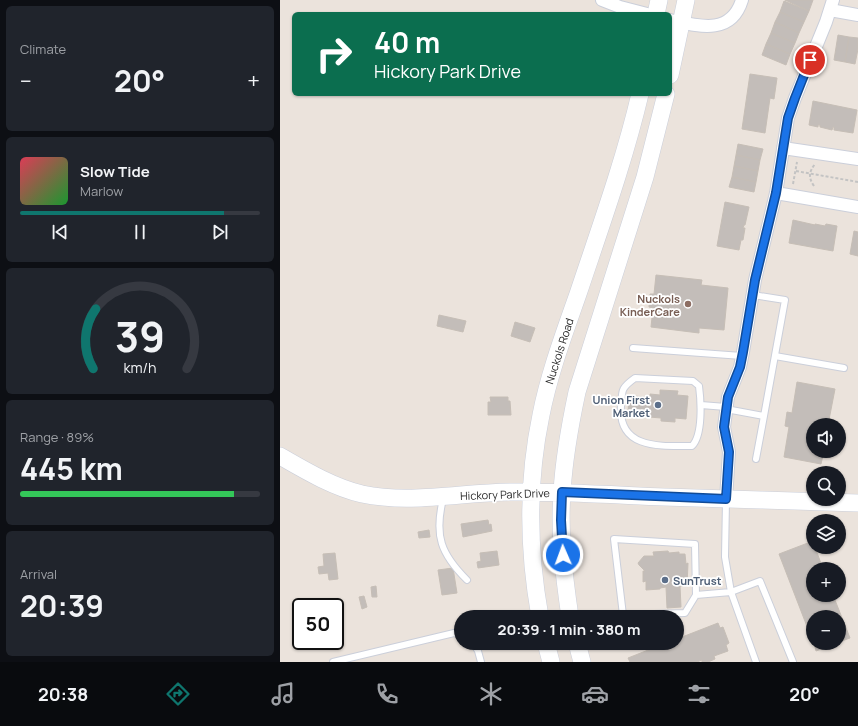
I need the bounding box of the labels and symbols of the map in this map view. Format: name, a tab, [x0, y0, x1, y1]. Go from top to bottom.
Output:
pin	[793, 43, 827, 77]
place label: Nuckols KinderCare	[620, 291, 680, 319]
marker: Nuckols KinderCare	[683, 299, 693, 309]
street label: Nuckols Road	[541, 316, 577, 386]
place label: Union First Market	[593, 392, 650, 420]
marker: Union First Market	[653, 400, 663, 410]
street label: Hickory Park Drive	[460, 485, 551, 503]
position arrow	[542, 534, 584, 576]
place label: SunTrust	[673, 573, 722, 588]
marker: SunTrust	[660, 575, 670, 585]
speed limit sign: 50	[292, 598, 344, 650]

